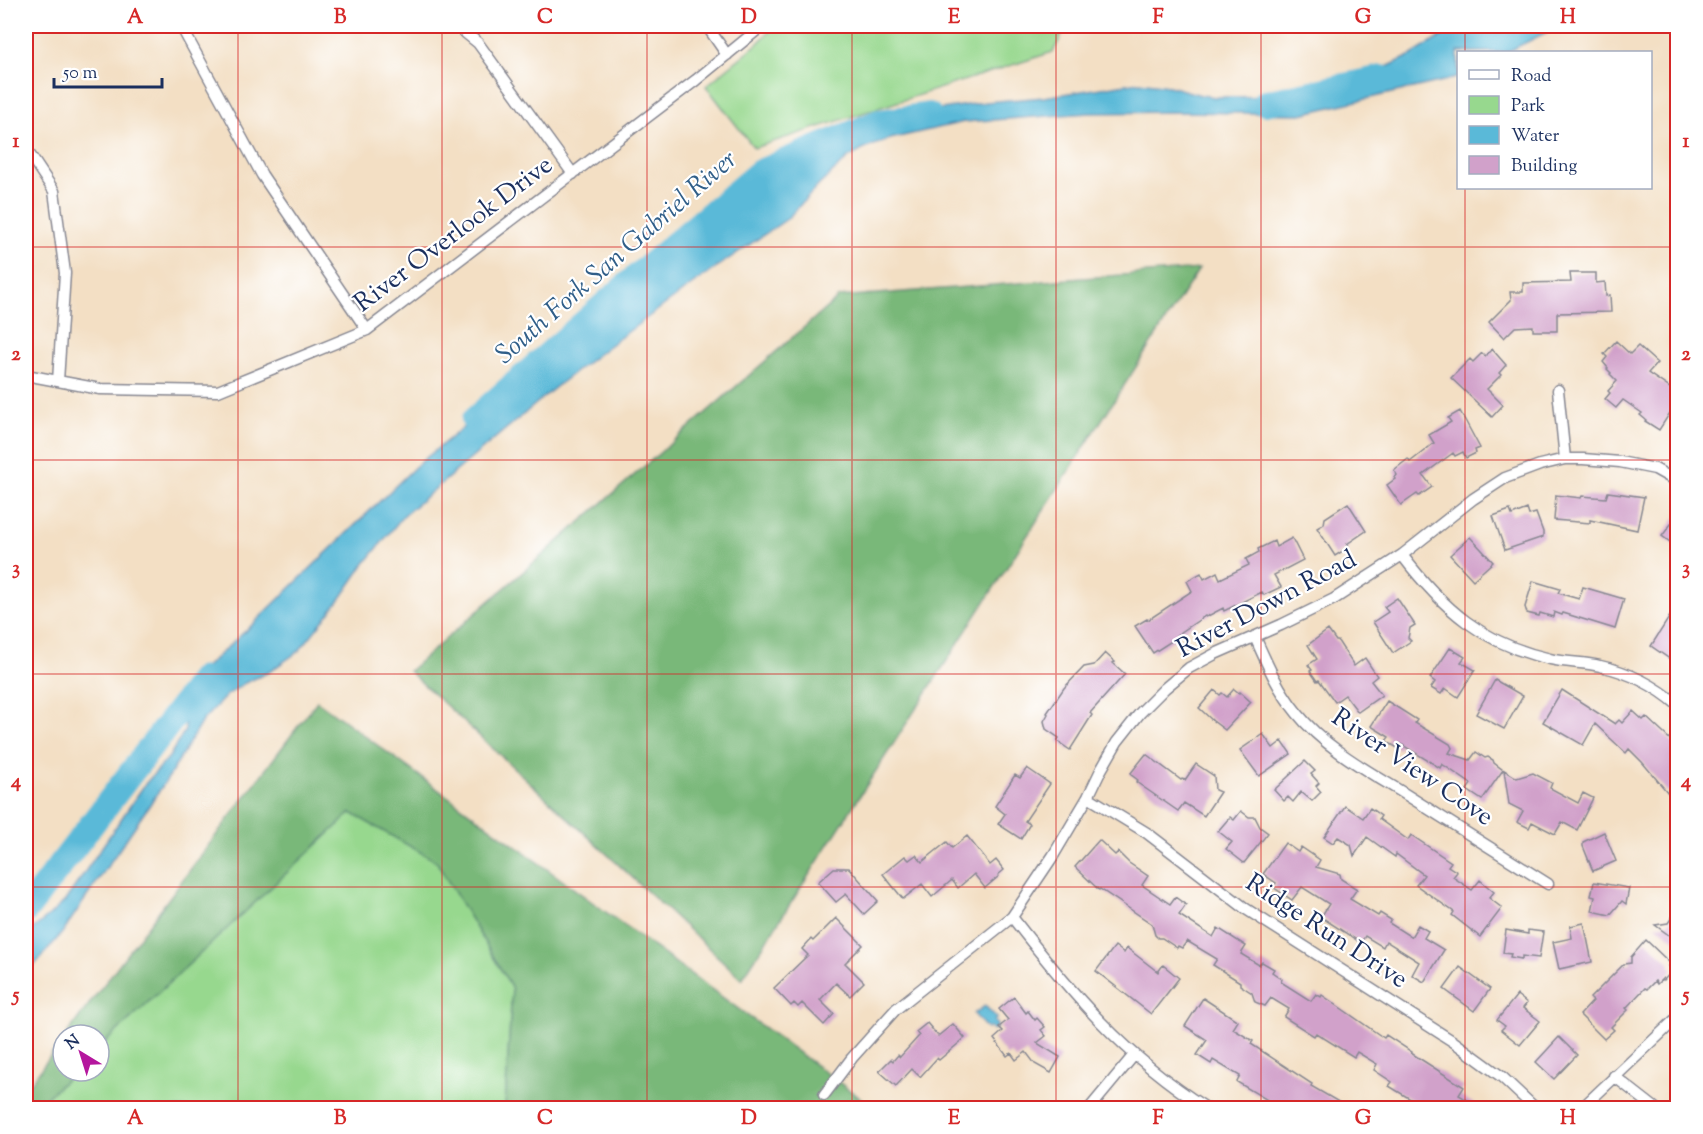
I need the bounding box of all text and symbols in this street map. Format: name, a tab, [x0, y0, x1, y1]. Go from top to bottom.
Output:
text: A	[127, 4, 144, 33]
text: B	[334, 4, 347, 33]
text: C	[537, 4, 553, 33]
text: D	[741, 4, 757, 33]
text: E	[948, 4, 961, 33]
text: F	[1152, 4, 1164, 33]
text: G	[1355, 4, 1372, 33]
text: H	[1560, 4, 1576, 33]
scale bar	[54, 51, 162, 89]
legend	[1457, 51, 1652, 189]
text: 50 m	[62, 61, 98, 87]
text: Road	[1511, 64, 1551, 90]
text: Park	[1511, 94, 1546, 120]
text: Water	[1511, 124, 1560, 150]
text: 1	[13, 128, 20, 157]
text: 1	[1683, 128, 1690, 157]
water label: South Fork San Gabriel River	[487, 141, 747, 374]
street label: River Overlook Drive	[347, 148, 561, 322]
text: Building	[1511, 154, 1577, 180]
text: 2	[11, 341, 21, 370]
text: 2	[1681, 341, 1691, 370]
street label: River Down Road	[1170, 542, 1364, 668]
text: 3	[12, 555, 20, 584]
text: 3	[1682, 555, 1690, 584]
street label: River View Cove	[1324, 700, 1500, 836]
text: 4	[10, 768, 21, 797]
text: 4	[1680, 768, 1691, 797]
street label: Ridge Run Drive	[1238, 866, 1414, 998]
text: 5	[11, 982, 20, 1011]
text: 5	[1681, 982, 1690, 1011]
north arrow	[51, 1023, 111, 1083]
text: N	[61, 1030, 86, 1056]
text: A	[127, 1105, 144, 1134]
text: B	[334, 1105, 347, 1134]
text: C	[537, 1105, 553, 1134]
text: D	[741, 1105, 757, 1134]
text: E	[948, 1105, 961, 1134]
text: F	[1152, 1105, 1164, 1134]
text: G	[1355, 1105, 1372, 1134]
text: H	[1560, 1105, 1576, 1134]

